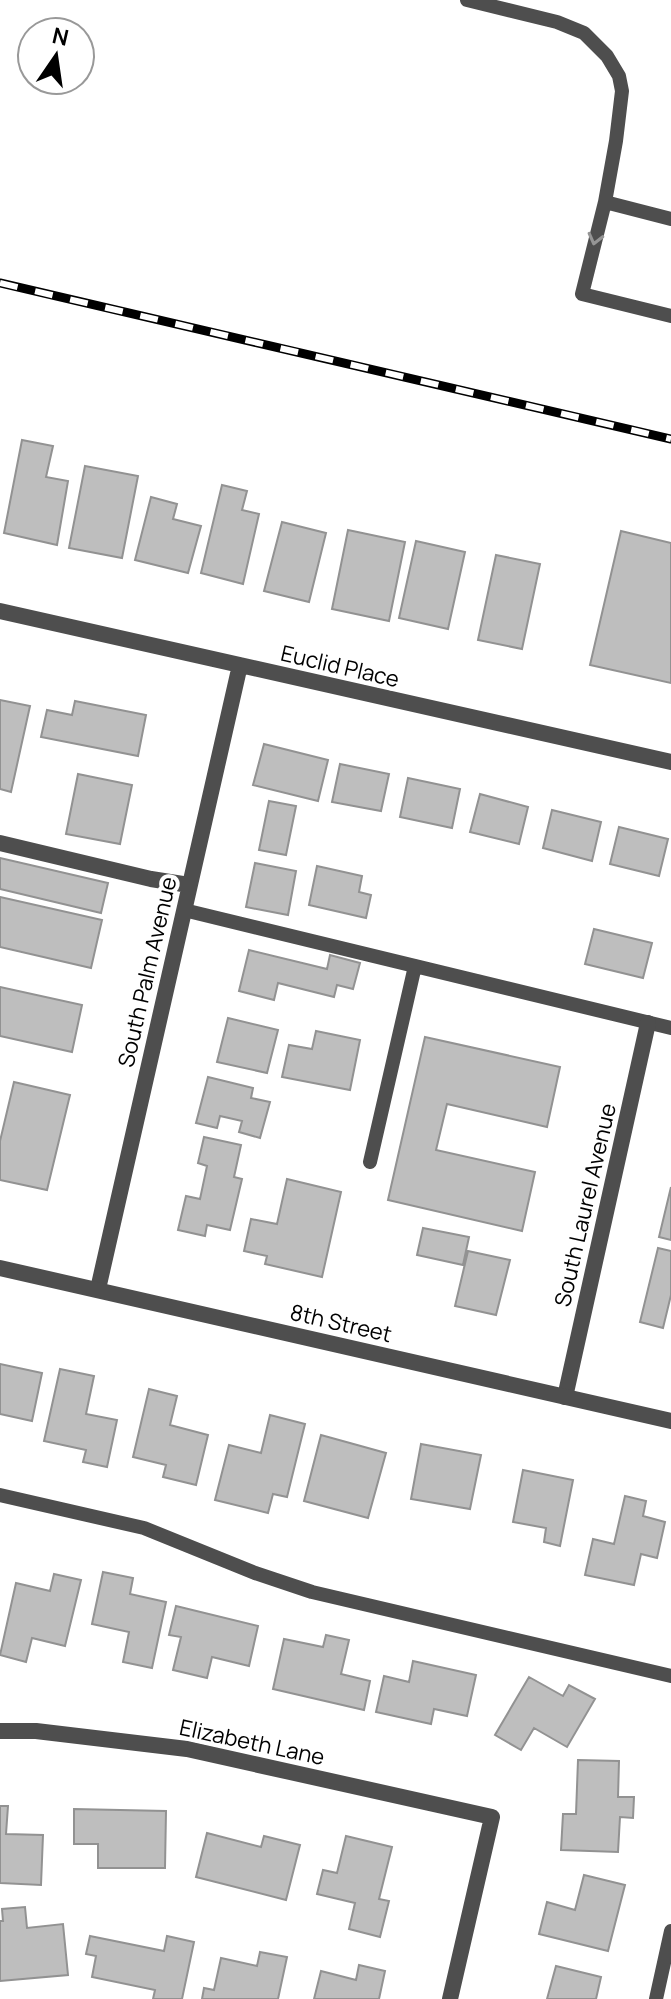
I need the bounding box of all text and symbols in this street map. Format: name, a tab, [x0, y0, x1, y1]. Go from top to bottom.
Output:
north arrow	[16, 16, 96, 96]
text: N	[49, 20, 72, 53]
one-way arrow	[588, 231, 605, 245]
street label: Euclid Place	[278, 638, 402, 694]
street label: South Palm Avenue	[111, 874, 184, 1070]
street label: South Laurel Avenue	[547, 1100, 623, 1310]
street label: 8th Street	[287, 1297, 395, 1349]
street label: Elizabeth Lane	[177, 1712, 327, 1772]

